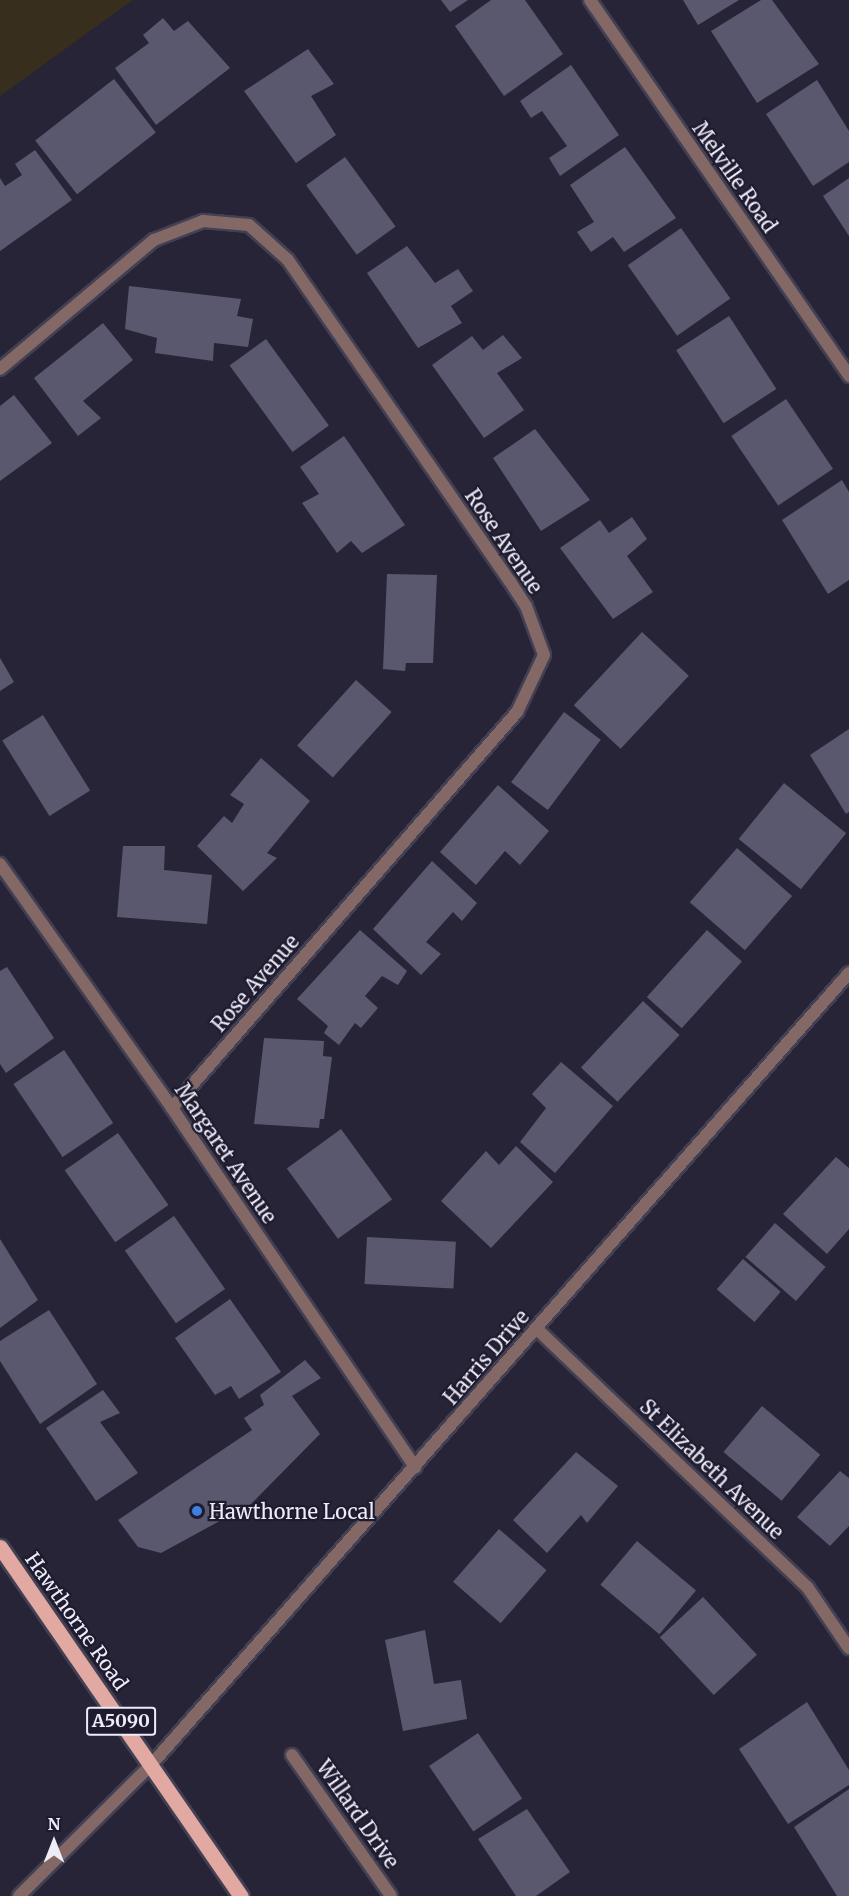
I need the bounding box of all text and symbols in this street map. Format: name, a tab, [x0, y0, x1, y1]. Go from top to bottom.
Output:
street label: Melville Road	[688, 117, 782, 237]
street label: Rose Avenue	[460, 484, 548, 598]
street label: Rose Avenue	[206, 930, 304, 1036]
street label: Margaret Avenue	[170, 1078, 282, 1228]
street label: Harris Drive	[438, 1305, 534, 1409]
street label: St Elizabeth Avenue	[635, 1394, 789, 1544]
place label: Hawthorne Local	[209, 1499, 375, 1523]
marker: Hawthorne Local	[190, 1504, 204, 1518]
street label: Hawthorne Road	[21, 1548, 133, 1694]
road number: A5090	[85, 1706, 157, 1736]
street label: Willard Drive	[312, 1755, 404, 1873]
north arrow	[24, 1812, 84, 1872]
text: N	[48, 1814, 60, 1834]

